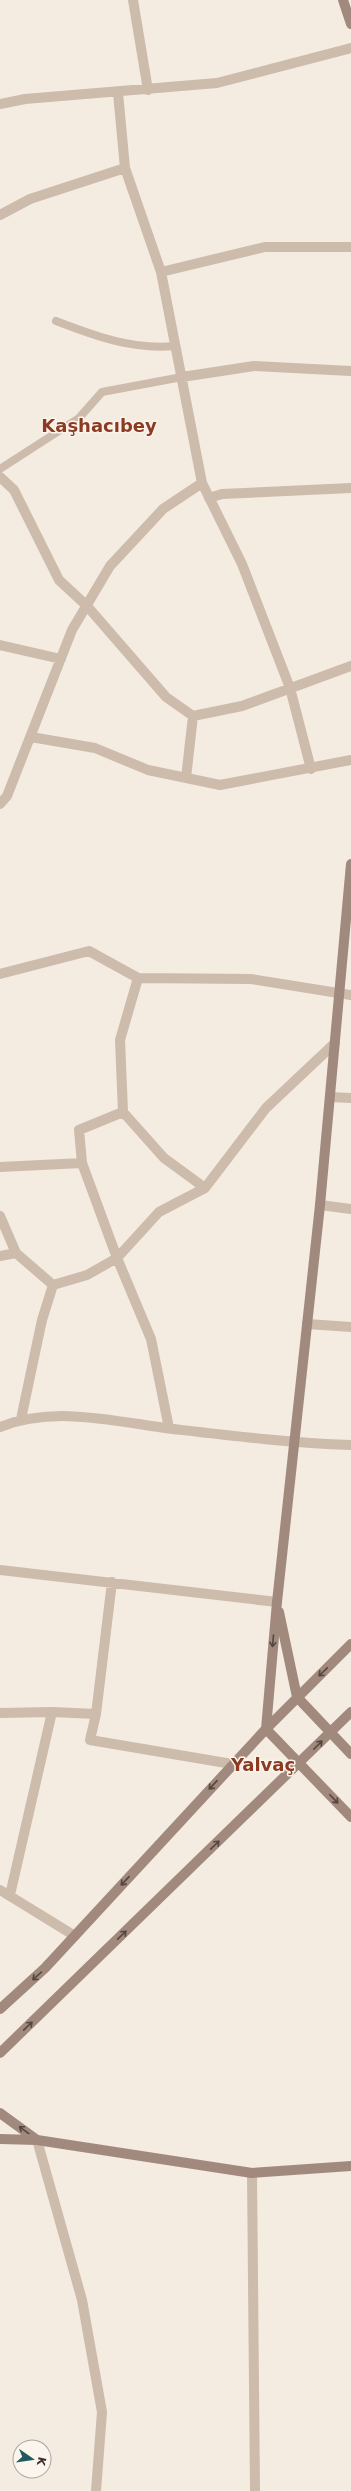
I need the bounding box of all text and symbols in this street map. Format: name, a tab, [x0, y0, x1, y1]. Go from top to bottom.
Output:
district label: Kaşhacıbey	[41, 415, 157, 436]
one-way arrow	[270, 1634, 277, 1647]
one-way arrow	[318, 1667, 328, 1677]
one-way arrow	[313, 1740, 323, 1750]
district label: Yalvaç	[230, 1754, 295, 1775]
one-way arrow	[209, 1780, 218, 1790]
one-way arrow	[329, 1794, 338, 1804]
one-way arrow	[210, 1840, 220, 1850]
one-way arrow	[121, 1876, 130, 1886]
one-way arrow	[117, 1931, 127, 1940]
one-way arrow	[32, 1971, 42, 1980]
one-way arrow	[23, 2021, 33, 2031]
one-way arrow	[19, 2126, 30, 2135]
north arrow	[12, 2439, 52, 2479]
text: K	[34, 2456, 49, 2467]

